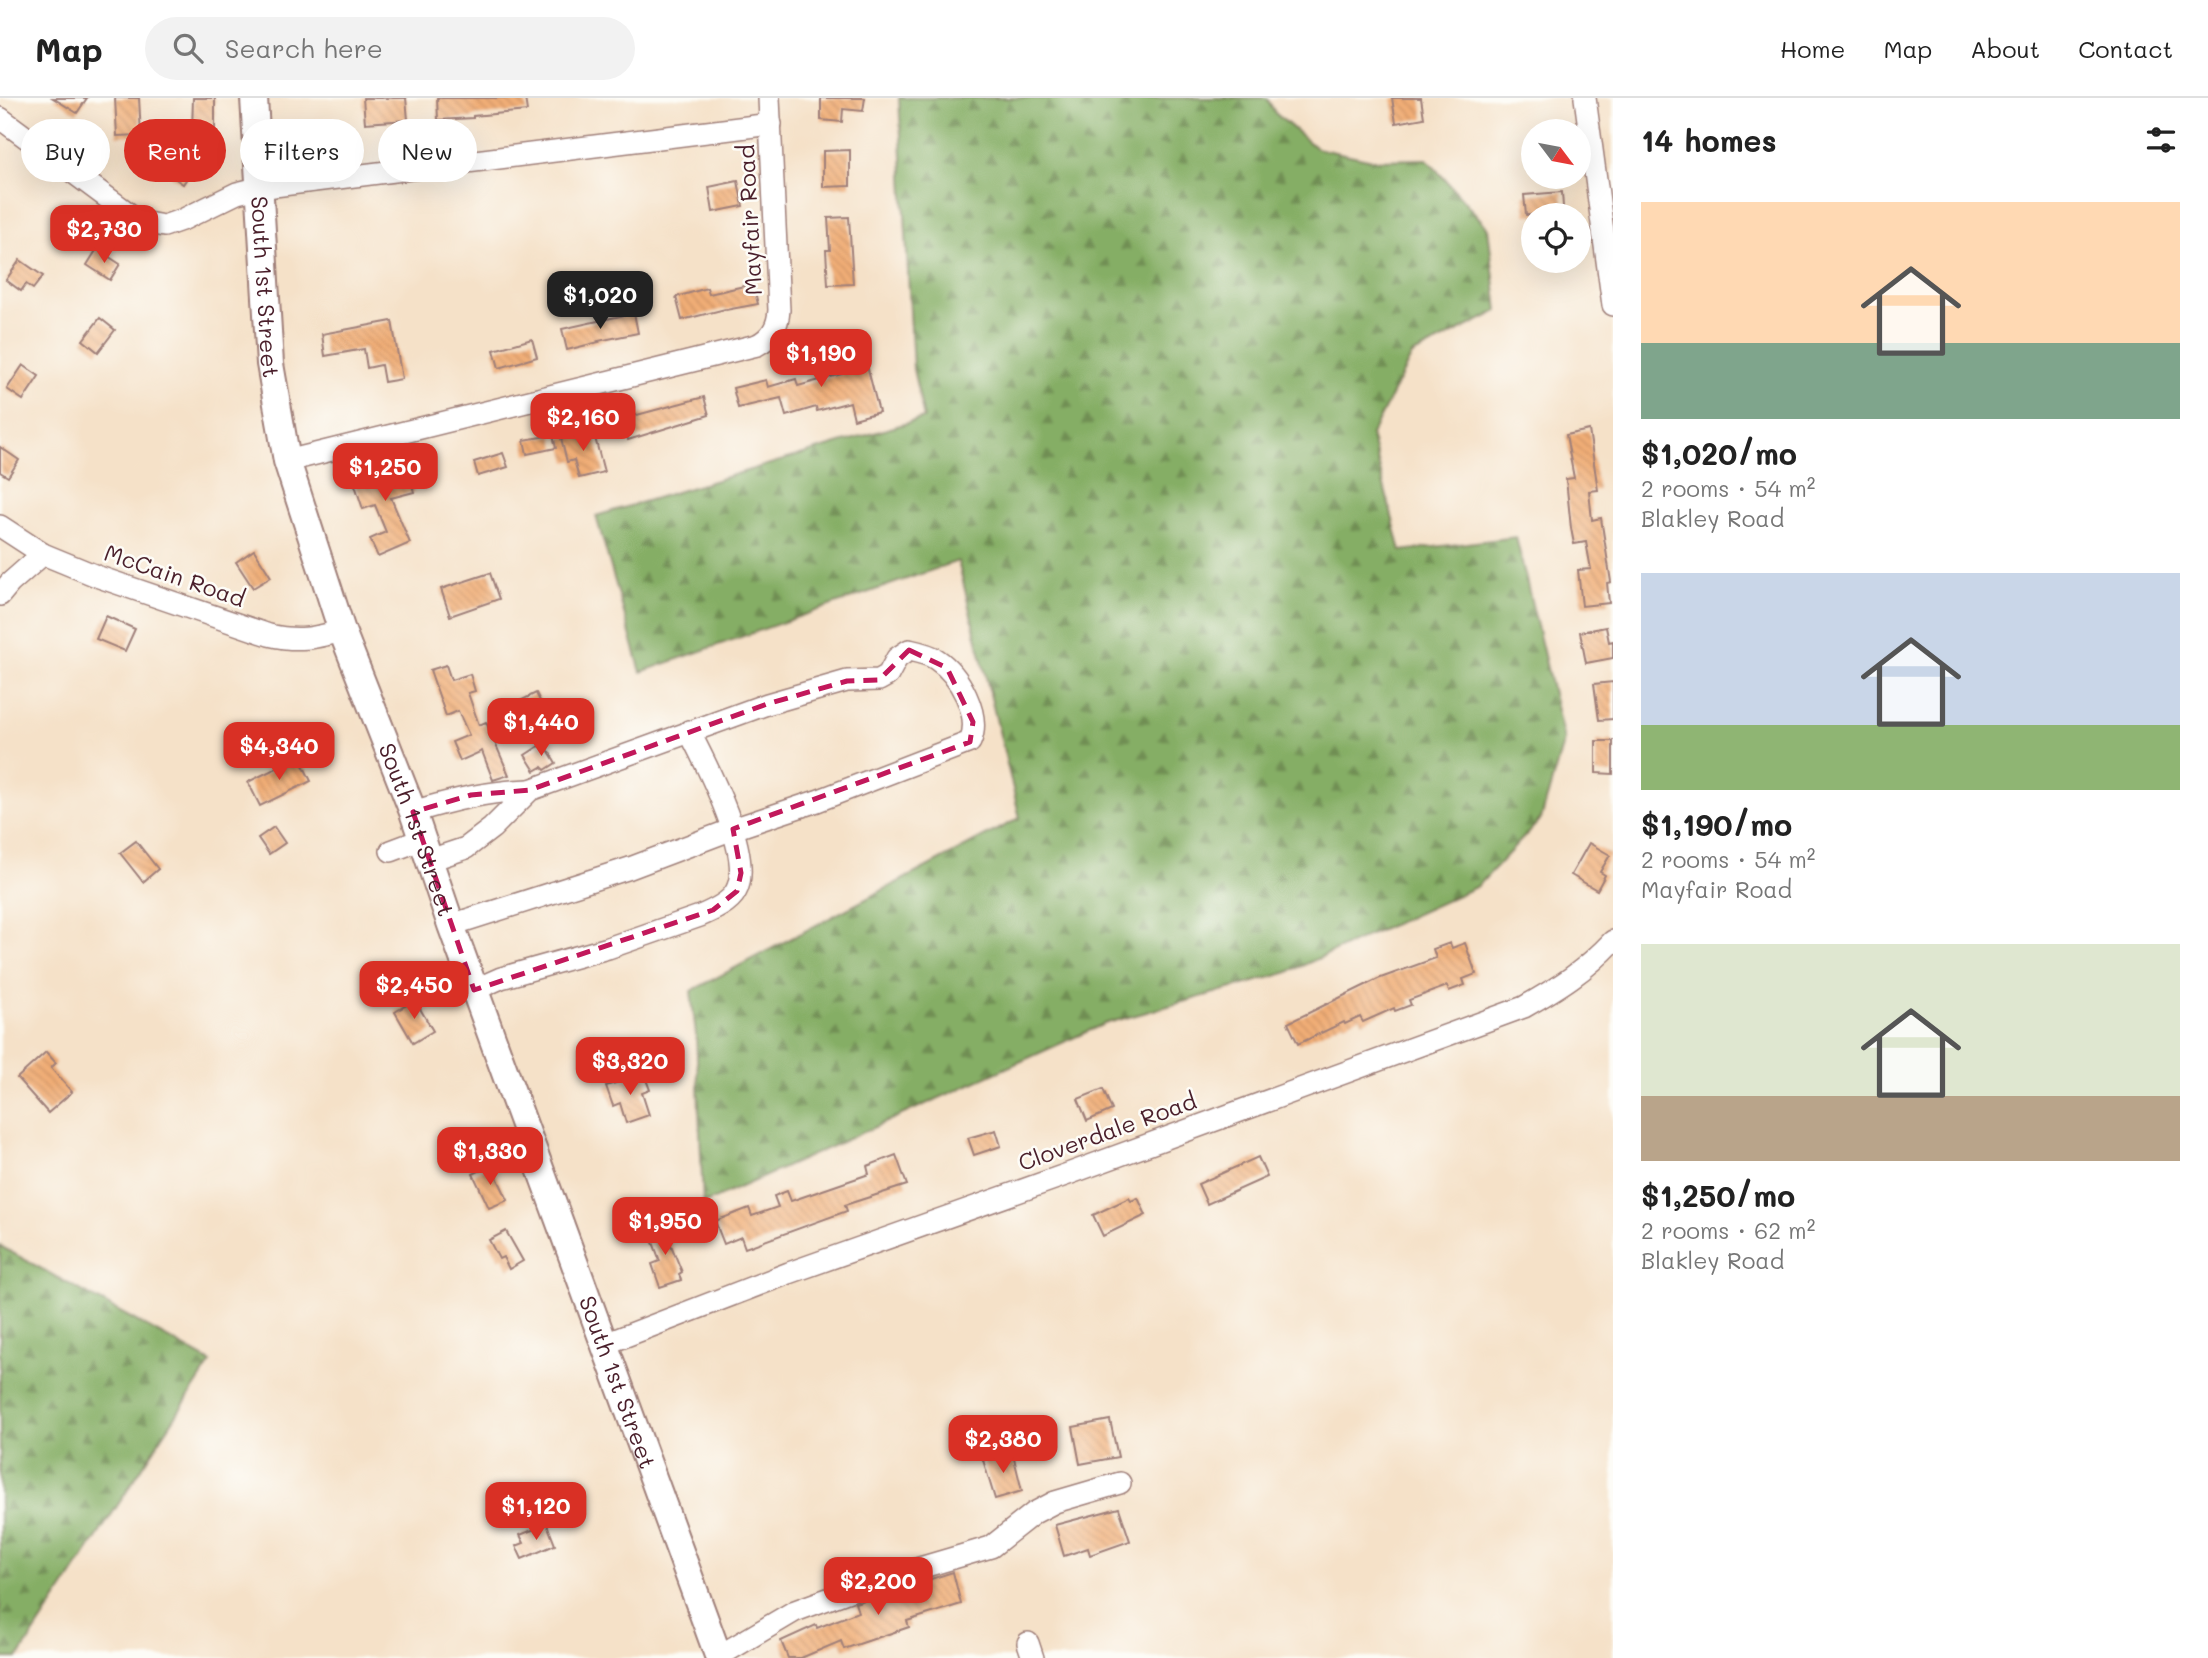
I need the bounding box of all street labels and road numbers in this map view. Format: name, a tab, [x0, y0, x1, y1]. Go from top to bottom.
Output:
street label: Mayfair Road	[730, 144, 768, 296]
street label: South 1st Street	[245, 195, 287, 380]
street label: McCain Road	[101, 537, 249, 613]
street label: South 1st Street	[372, 739, 462, 920]
street label: Cloverdale Road	[1014, 1085, 1200, 1177]
street label: South 1st Street	[573, 1292, 663, 1473]

